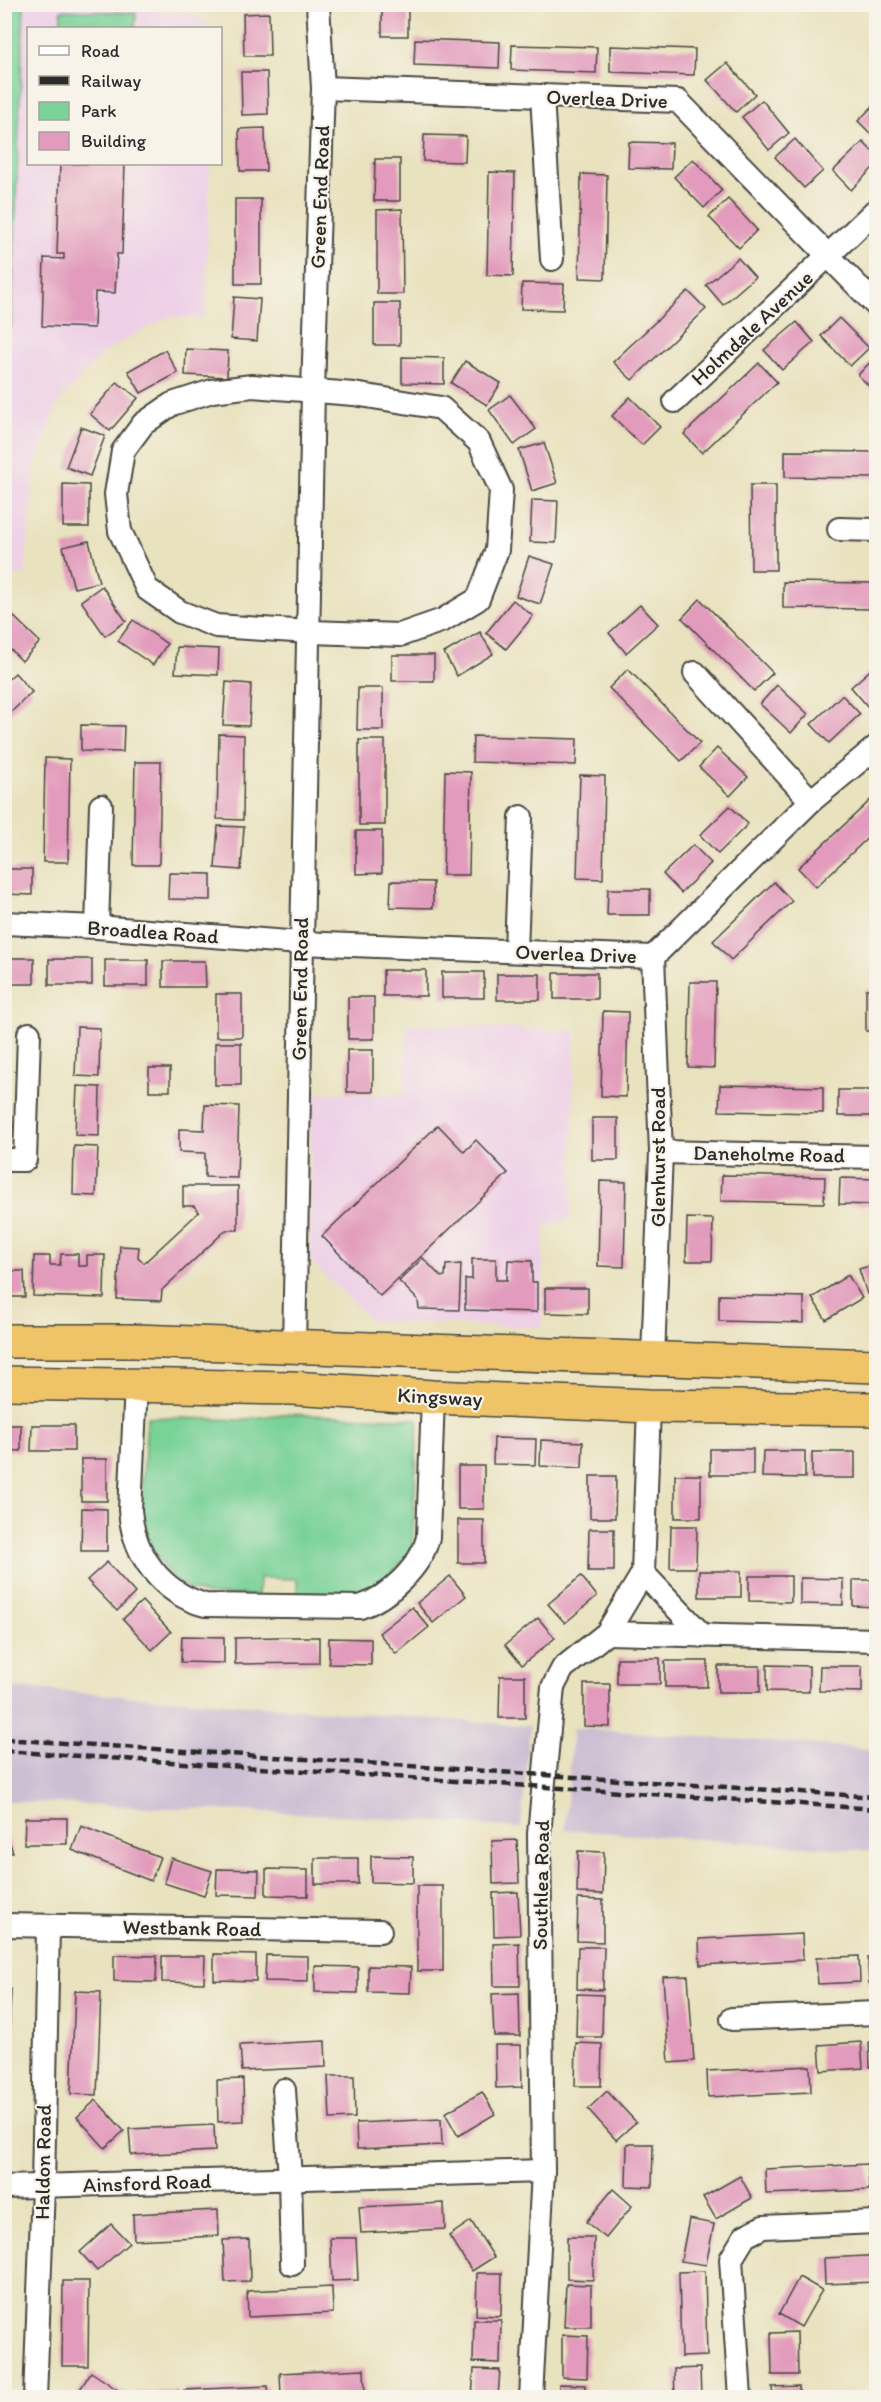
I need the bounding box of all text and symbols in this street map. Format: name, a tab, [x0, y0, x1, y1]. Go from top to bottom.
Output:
legend	[27, 27, 222, 165]
text: Road	[81, 40, 120, 62]
text: Railway	[81, 70, 142, 92]
street label: Overlea Drive	[546, 84, 668, 113]
text: Park	[81, 100, 116, 122]
street label: Green End Road	[305, 125, 334, 269]
text: Building	[81, 130, 147, 152]
street label: Holmdale Avenue	[686, 265, 818, 390]
street label: Broadlea Road	[86, 914, 220, 949]
street label: Green End Road	[286, 917, 313, 1061]
street label: Overlea Drive	[515, 939, 637, 968]
street label: Glenhurst Road	[645, 1086, 670, 1227]
street label: Daneholme Road	[693, 1140, 845, 1167]
street label: Kingsway	[397, 1382, 483, 1411]
street label: Southlea Road	[527, 1819, 554, 1950]
street label: Westbank Road	[122, 1914, 262, 1941]
street label: Haldon Road	[29, 2103, 56, 2220]
street label: Ainsford Road	[82, 2168, 212, 2197]

